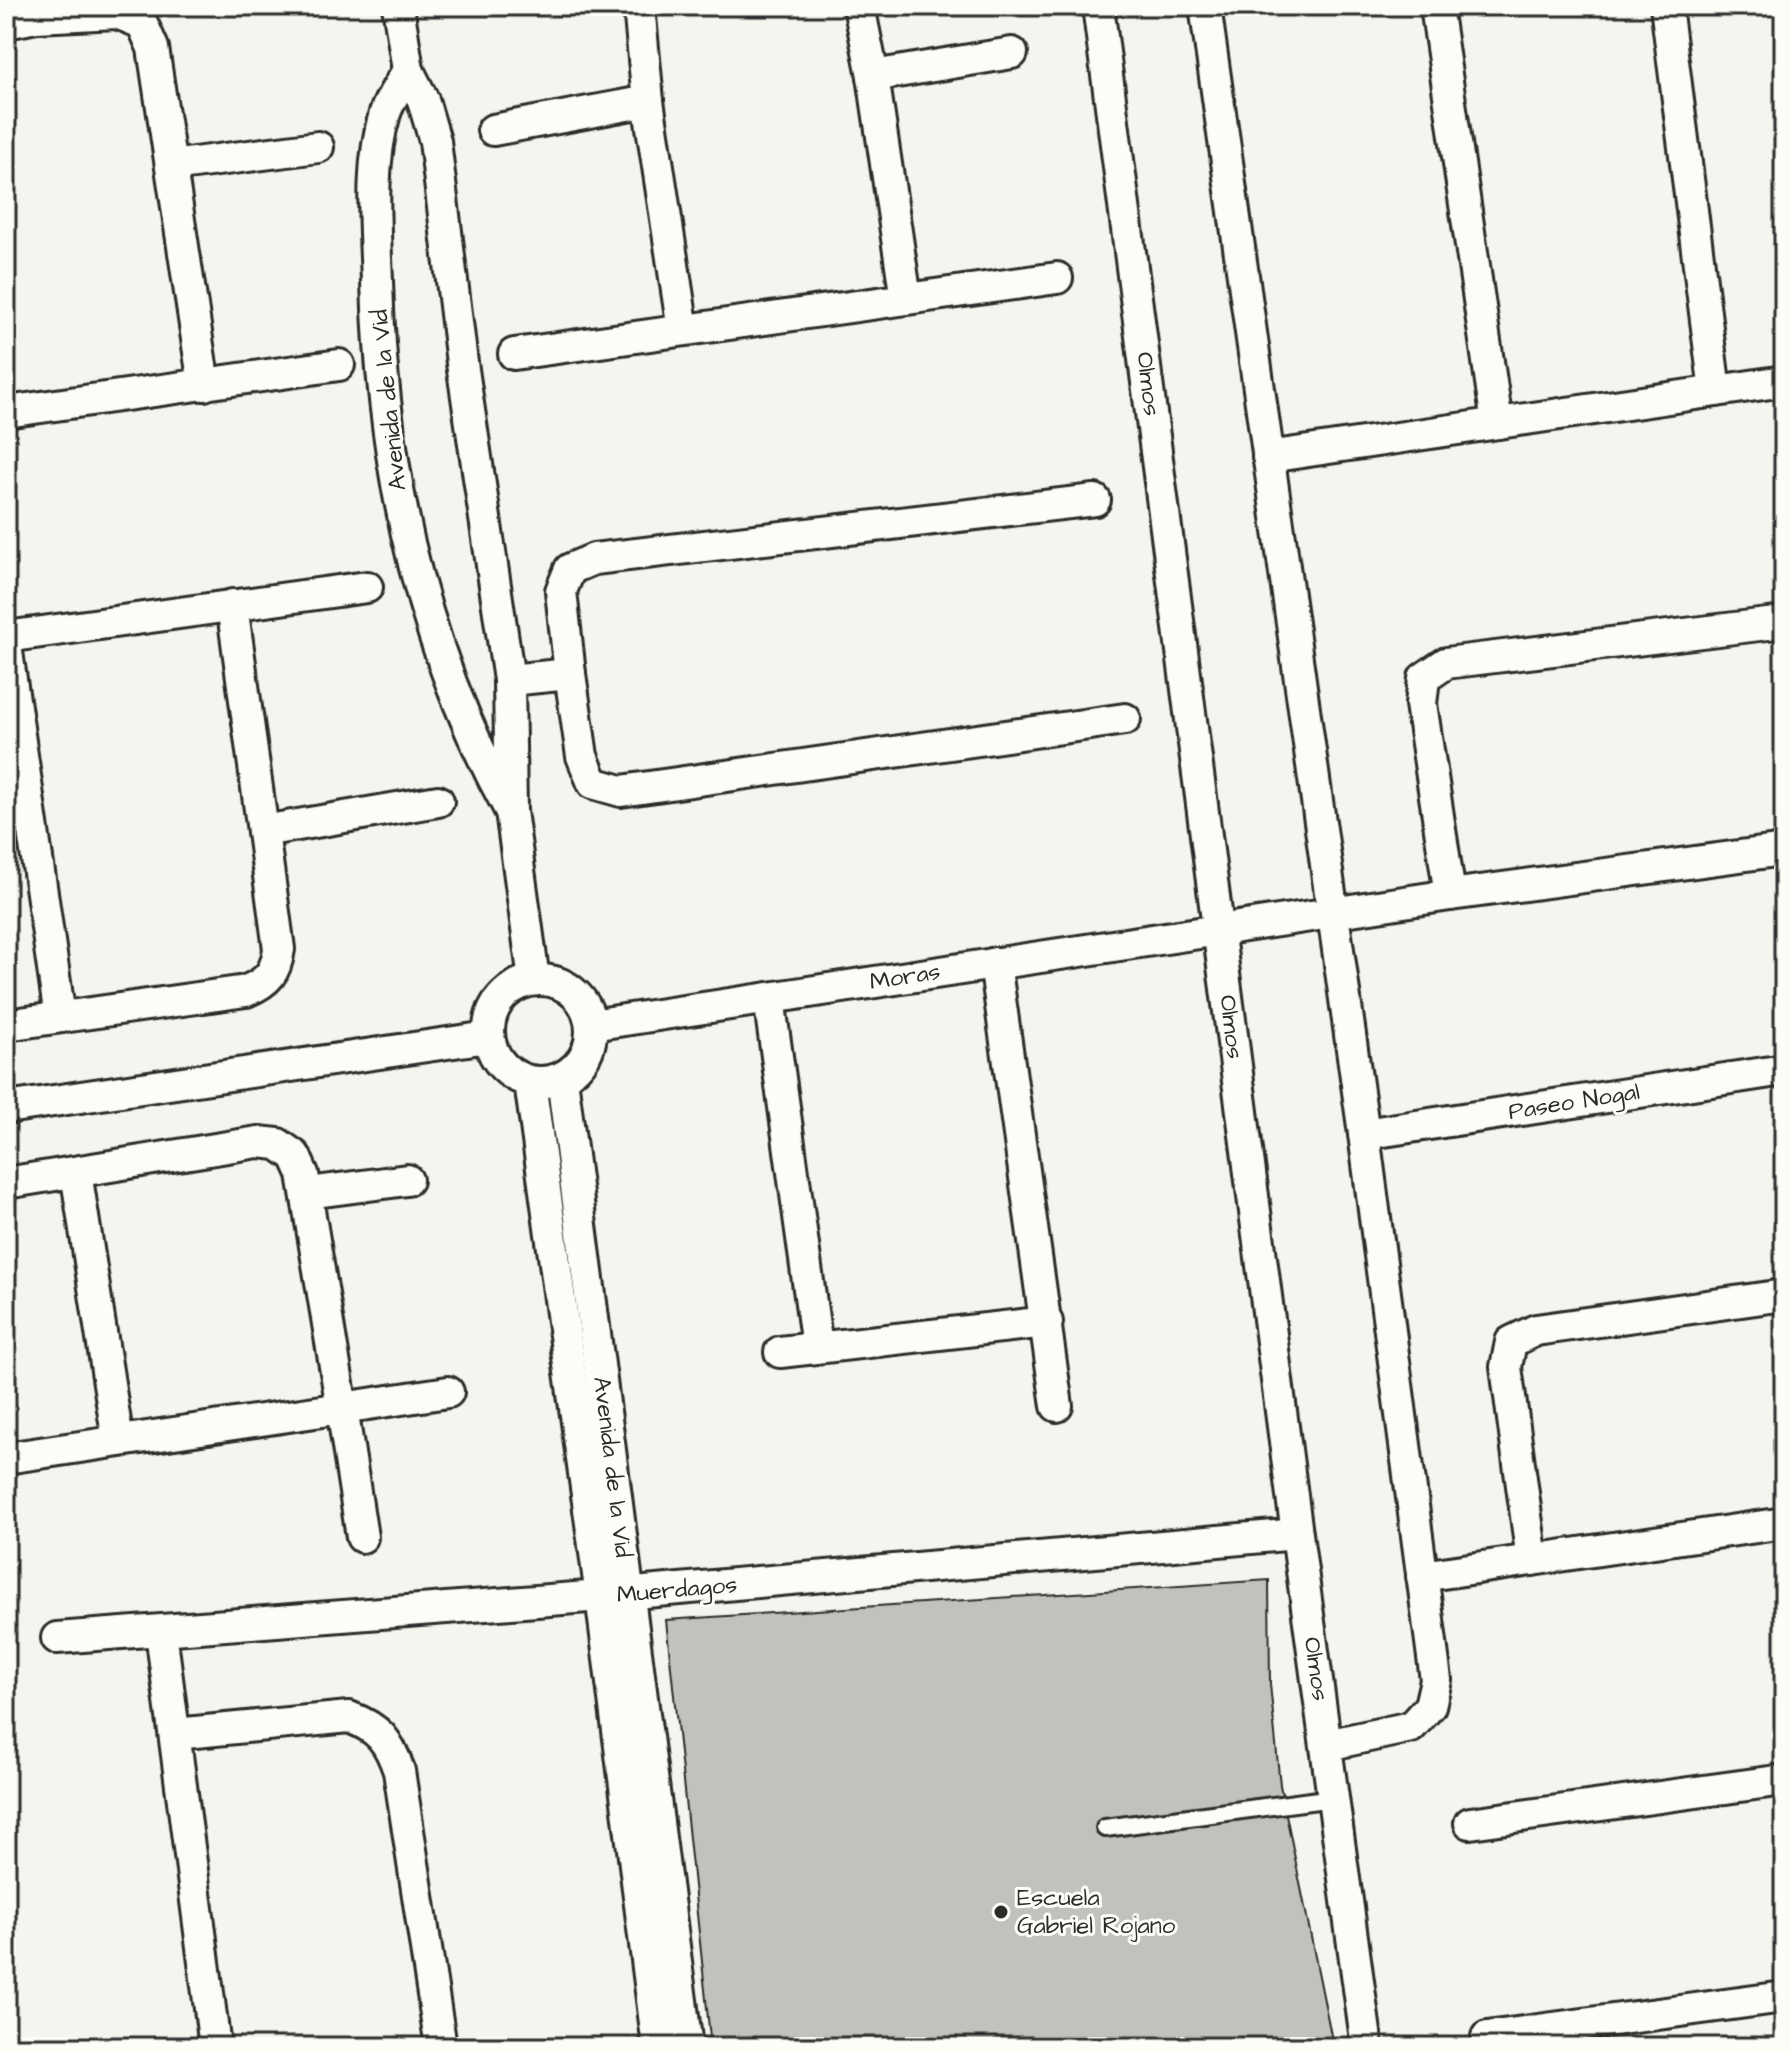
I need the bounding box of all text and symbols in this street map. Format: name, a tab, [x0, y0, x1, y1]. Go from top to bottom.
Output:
street label: Avenida de la Vid	[363, 308, 415, 492]
street label: Olmos	[1127, 350, 1169, 418]
street label: Moras	[867, 955, 943, 999]
street label: Olmos	[1210, 993, 1252, 1061]
street label: Paseo Nogal	[1506, 1075, 1642, 1130]
street label: Avenida de la Vid	[584, 1375, 640, 1559]
street label: Muerdagos	[615, 1568, 739, 1613]
street label: Olmos	[1295, 1635, 1337, 1703]
place label: Escuela Gabriel Rojano	[1017, 1881, 1176, 1943]
marker: Escuela Gabriel Rojano	[992, 1903, 1010, 1921]

